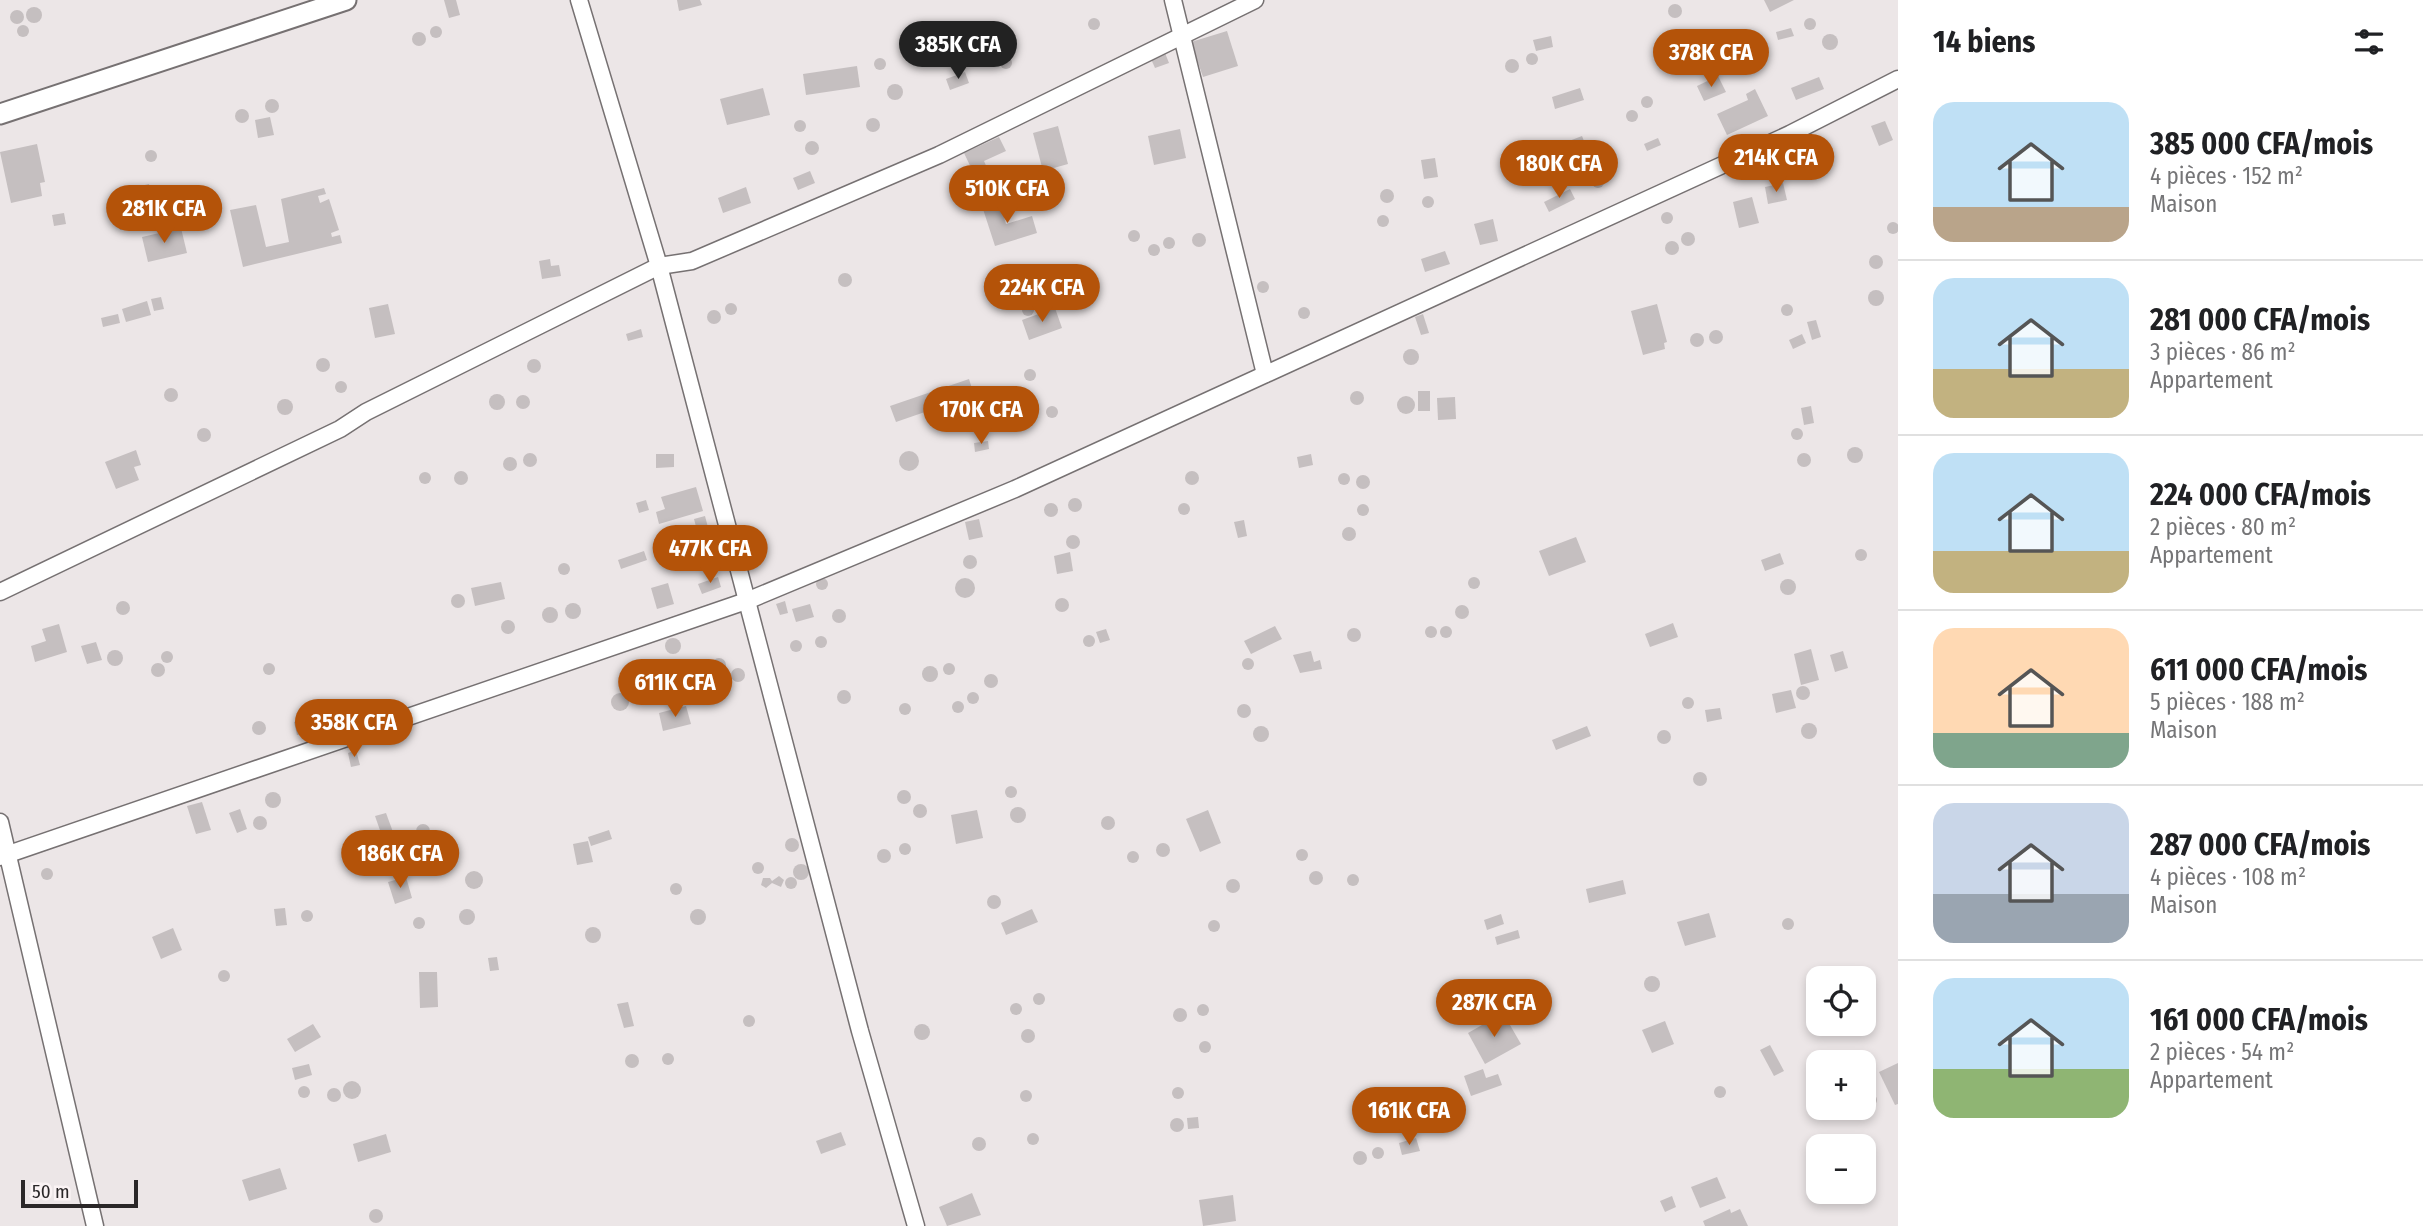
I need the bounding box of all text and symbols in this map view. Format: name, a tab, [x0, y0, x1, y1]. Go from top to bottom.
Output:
pin: 385K CFA	[886, 22, 1030, 81]
icon: filters	[2350, 23, 2388, 61]
text: 14 biens	[1933, 24, 2035, 60]
pin: 378K CFA	[1639, 29, 1783, 89]
text: 385K CFA	[915, 30, 1001, 58]
text: 378K CFA	[1669, 38, 1753, 66]
text: 385 000 CFA/mois	[2150, 126, 2373, 162]
icon: home	[1989, 130, 2073, 214]
pin: 214K CFA	[1704, 134, 1848, 194]
pin: 180K CFA	[1487, 140, 1631, 200]
text: 214K CFA	[1734, 143, 1818, 171]
text: 180K CFA	[1516, 149, 1602, 177]
text: 4 pièces · 152 m²	[2150, 162, 2303, 190]
pin: 510K CFA	[935, 166, 1079, 225]
text: 510K CFA	[965, 174, 1049, 202]
pin: 281K CFA	[92, 186, 236, 245]
text: Maison	[2150, 190, 2217, 218]
text: 281K CFA	[122, 194, 206, 222]
pin: 224K CFA	[970, 264, 1114, 324]
text: 224K CFA	[1000, 273, 1084, 301]
text: 281 000 CFA/mois	[2150, 302, 2370, 338]
icon: home	[1989, 306, 2073, 390]
text: 3 pièces · 86 m²	[2150, 338, 2296, 366]
text: Appartement	[2150, 366, 2273, 394]
pin: 170K CFA	[909, 386, 1053, 446]
text: 170K CFA	[939, 395, 1023, 423]
text: 224 000 CFA/mois	[2150, 477, 2371, 513]
icon: home	[1989, 481, 2073, 565]
text: 2 pièces · 80 m²	[2150, 513, 2296, 541]
pin: 477K CFA	[638, 526, 782, 585]
text: 477K CFA	[669, 534, 751, 562]
text: Appartement	[2150, 541, 2273, 569]
text: 611 000 CFA/mois	[2150, 652, 2367, 688]
icon: home	[1989, 656, 2073, 740]
pin: 611K CFA	[603, 660, 747, 719]
text: 611K CFA	[634, 668, 716, 696]
text: 5 pièces · 188 m²	[2150, 688, 2305, 716]
pin: 358K CFA	[282, 700, 426, 759]
text: 358K CFA	[311, 708, 397, 736]
text: Maison	[2150, 716, 2217, 744]
text: 287 000 CFA/mois	[2150, 827, 2370, 863]
pin: 186K CFA	[328, 830, 472, 890]
icon: home	[1989, 831, 2073, 915]
text: 186K CFA	[357, 839, 443, 867]
text: 4 pièces · 108 m²	[2150, 863, 2306, 891]
text: Maison	[2150, 891, 2217, 919]
map controls	[1806, 966, 1876, 1204]
button: locate	[1806, 966, 1876, 1036]
pin: 287K CFA	[1422, 979, 1566, 1039]
text: 287K CFA	[1452, 988, 1536, 1016]
text: 161 000 CFA/mois	[2150, 1002, 2368, 1038]
icon: home	[1989, 1006, 2073, 1090]
text: 2 pièces · 54 m²	[2150, 1038, 2294, 1066]
button: +	[1806, 1050, 1876, 1120]
text: Appartement	[2150, 1066, 2273, 1094]
pin: 161K CFA	[1337, 1088, 1481, 1147]
text: 161K CFA	[1368, 1096, 1450, 1124]
button: −	[1806, 1134, 1876, 1204]
scale bar	[21, 1177, 138, 1209]
text: 50 m	[32, 1180, 70, 1203]

